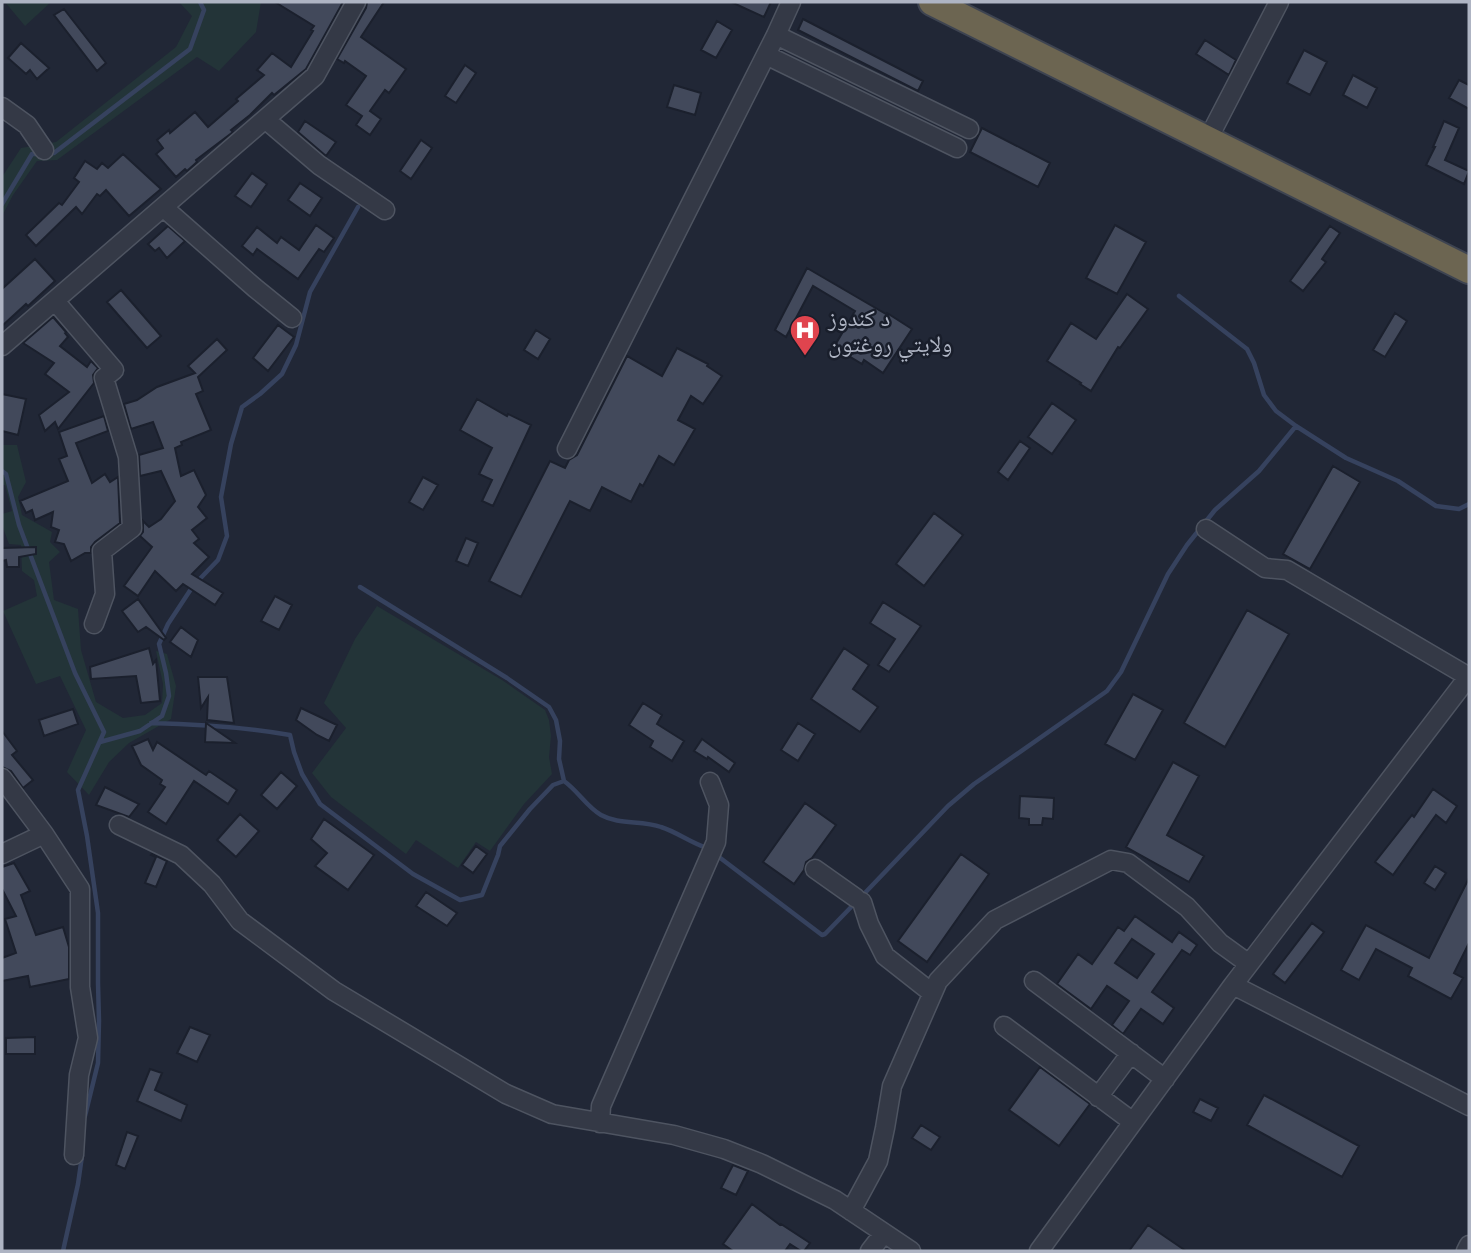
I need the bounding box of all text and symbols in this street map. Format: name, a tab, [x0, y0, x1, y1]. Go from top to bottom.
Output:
place label: د کندوز ولایتي روغتون	[827, 304, 952, 362]
hospital icon: د کندوز ولایتي روغتون	[788, 313, 822, 357]

